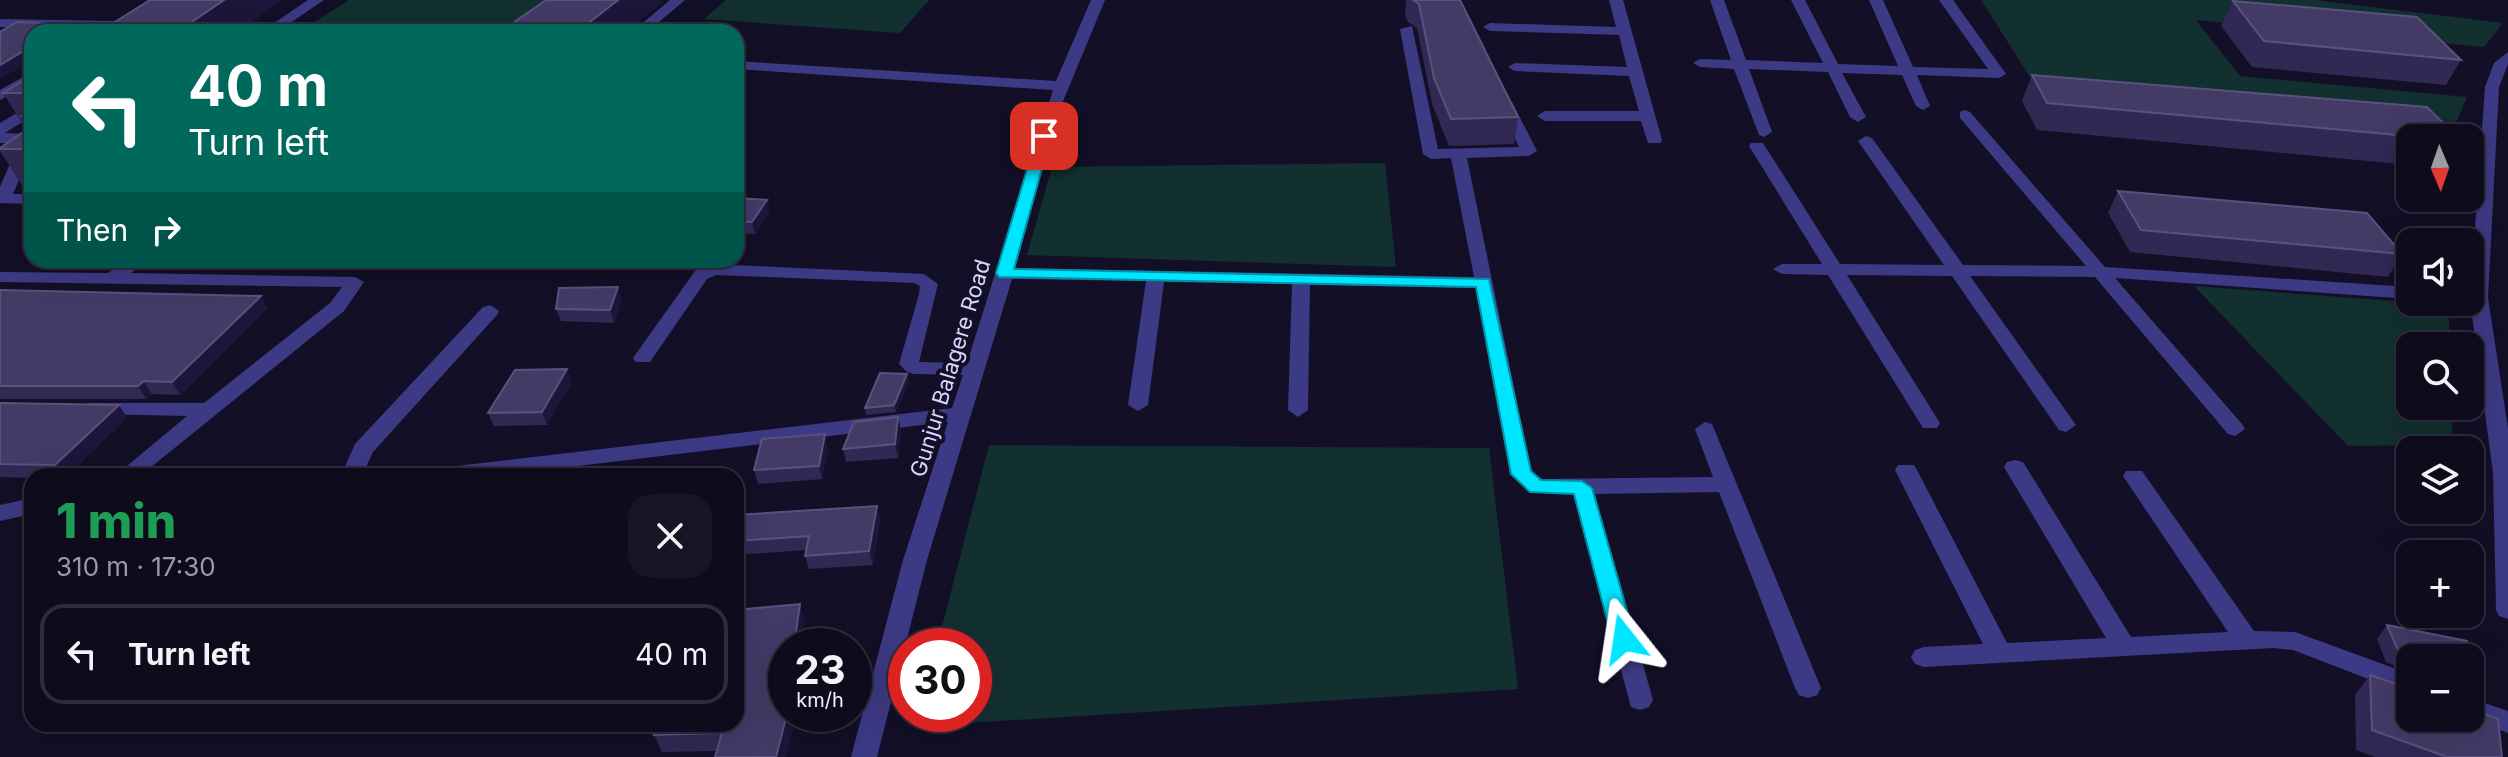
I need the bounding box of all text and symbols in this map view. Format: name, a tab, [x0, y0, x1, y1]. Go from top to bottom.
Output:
text: 40 m	[188, 52, 328, 120]
icon: left	[56, 56, 160, 160]
pin	[1010, 102, 1078, 170]
icon: arrive	[1022, 114, 1066, 158]
text: Turn left	[188, 120, 329, 164]
north arrow	[2396, 124, 2484, 212]
map controls	[2396, 124, 2484, 732]
icon: right	[144, 208, 188, 252]
text: Then	[56, 212, 128, 248]
button: sound	[2396, 228, 2484, 316]
street label: Gunjur Balagere Road	[905, 256, 995, 480]
button: search	[2396, 332, 2484, 420]
button: layers	[2396, 436, 2484, 524]
text: 1 min	[56, 491, 176, 550]
button: close	[628, 494, 712, 578]
button: +	[2396, 540, 2484, 628]
text: 310 m · 17:30	[56, 551, 216, 582]
position arrow	[1582, 597, 1666, 681]
speed limit sign: 30	[888, 628, 992, 732]
icon: left	[60, 632, 104, 676]
text: Turn left	[128, 636, 250, 672]
text: 40 m	[635, 636, 708, 672]
button: −	[2396, 644, 2484, 732]
text: 23	[794, 645, 846, 694]
text: km/h	[796, 688, 844, 712]

